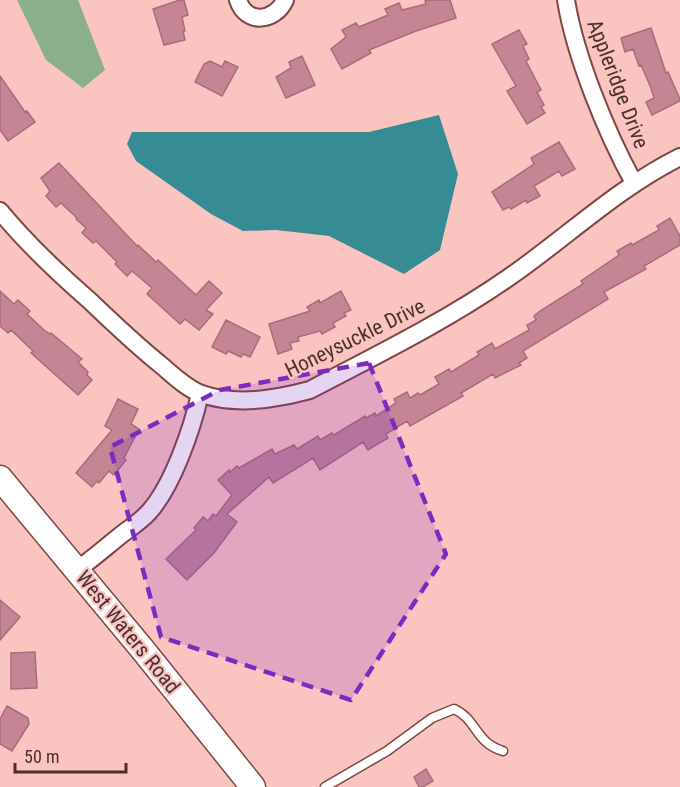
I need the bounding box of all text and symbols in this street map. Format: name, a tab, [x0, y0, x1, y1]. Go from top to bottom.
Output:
street label: Appleridge Drive	[582, 16, 654, 152]
street label: Honeysuckle Drive	[281, 294, 429, 382]
street label: West Waters Road	[71, 566, 185, 698]
scale bar	[15, 736, 126, 774]
text: 50 m	[24, 746, 59, 767]

